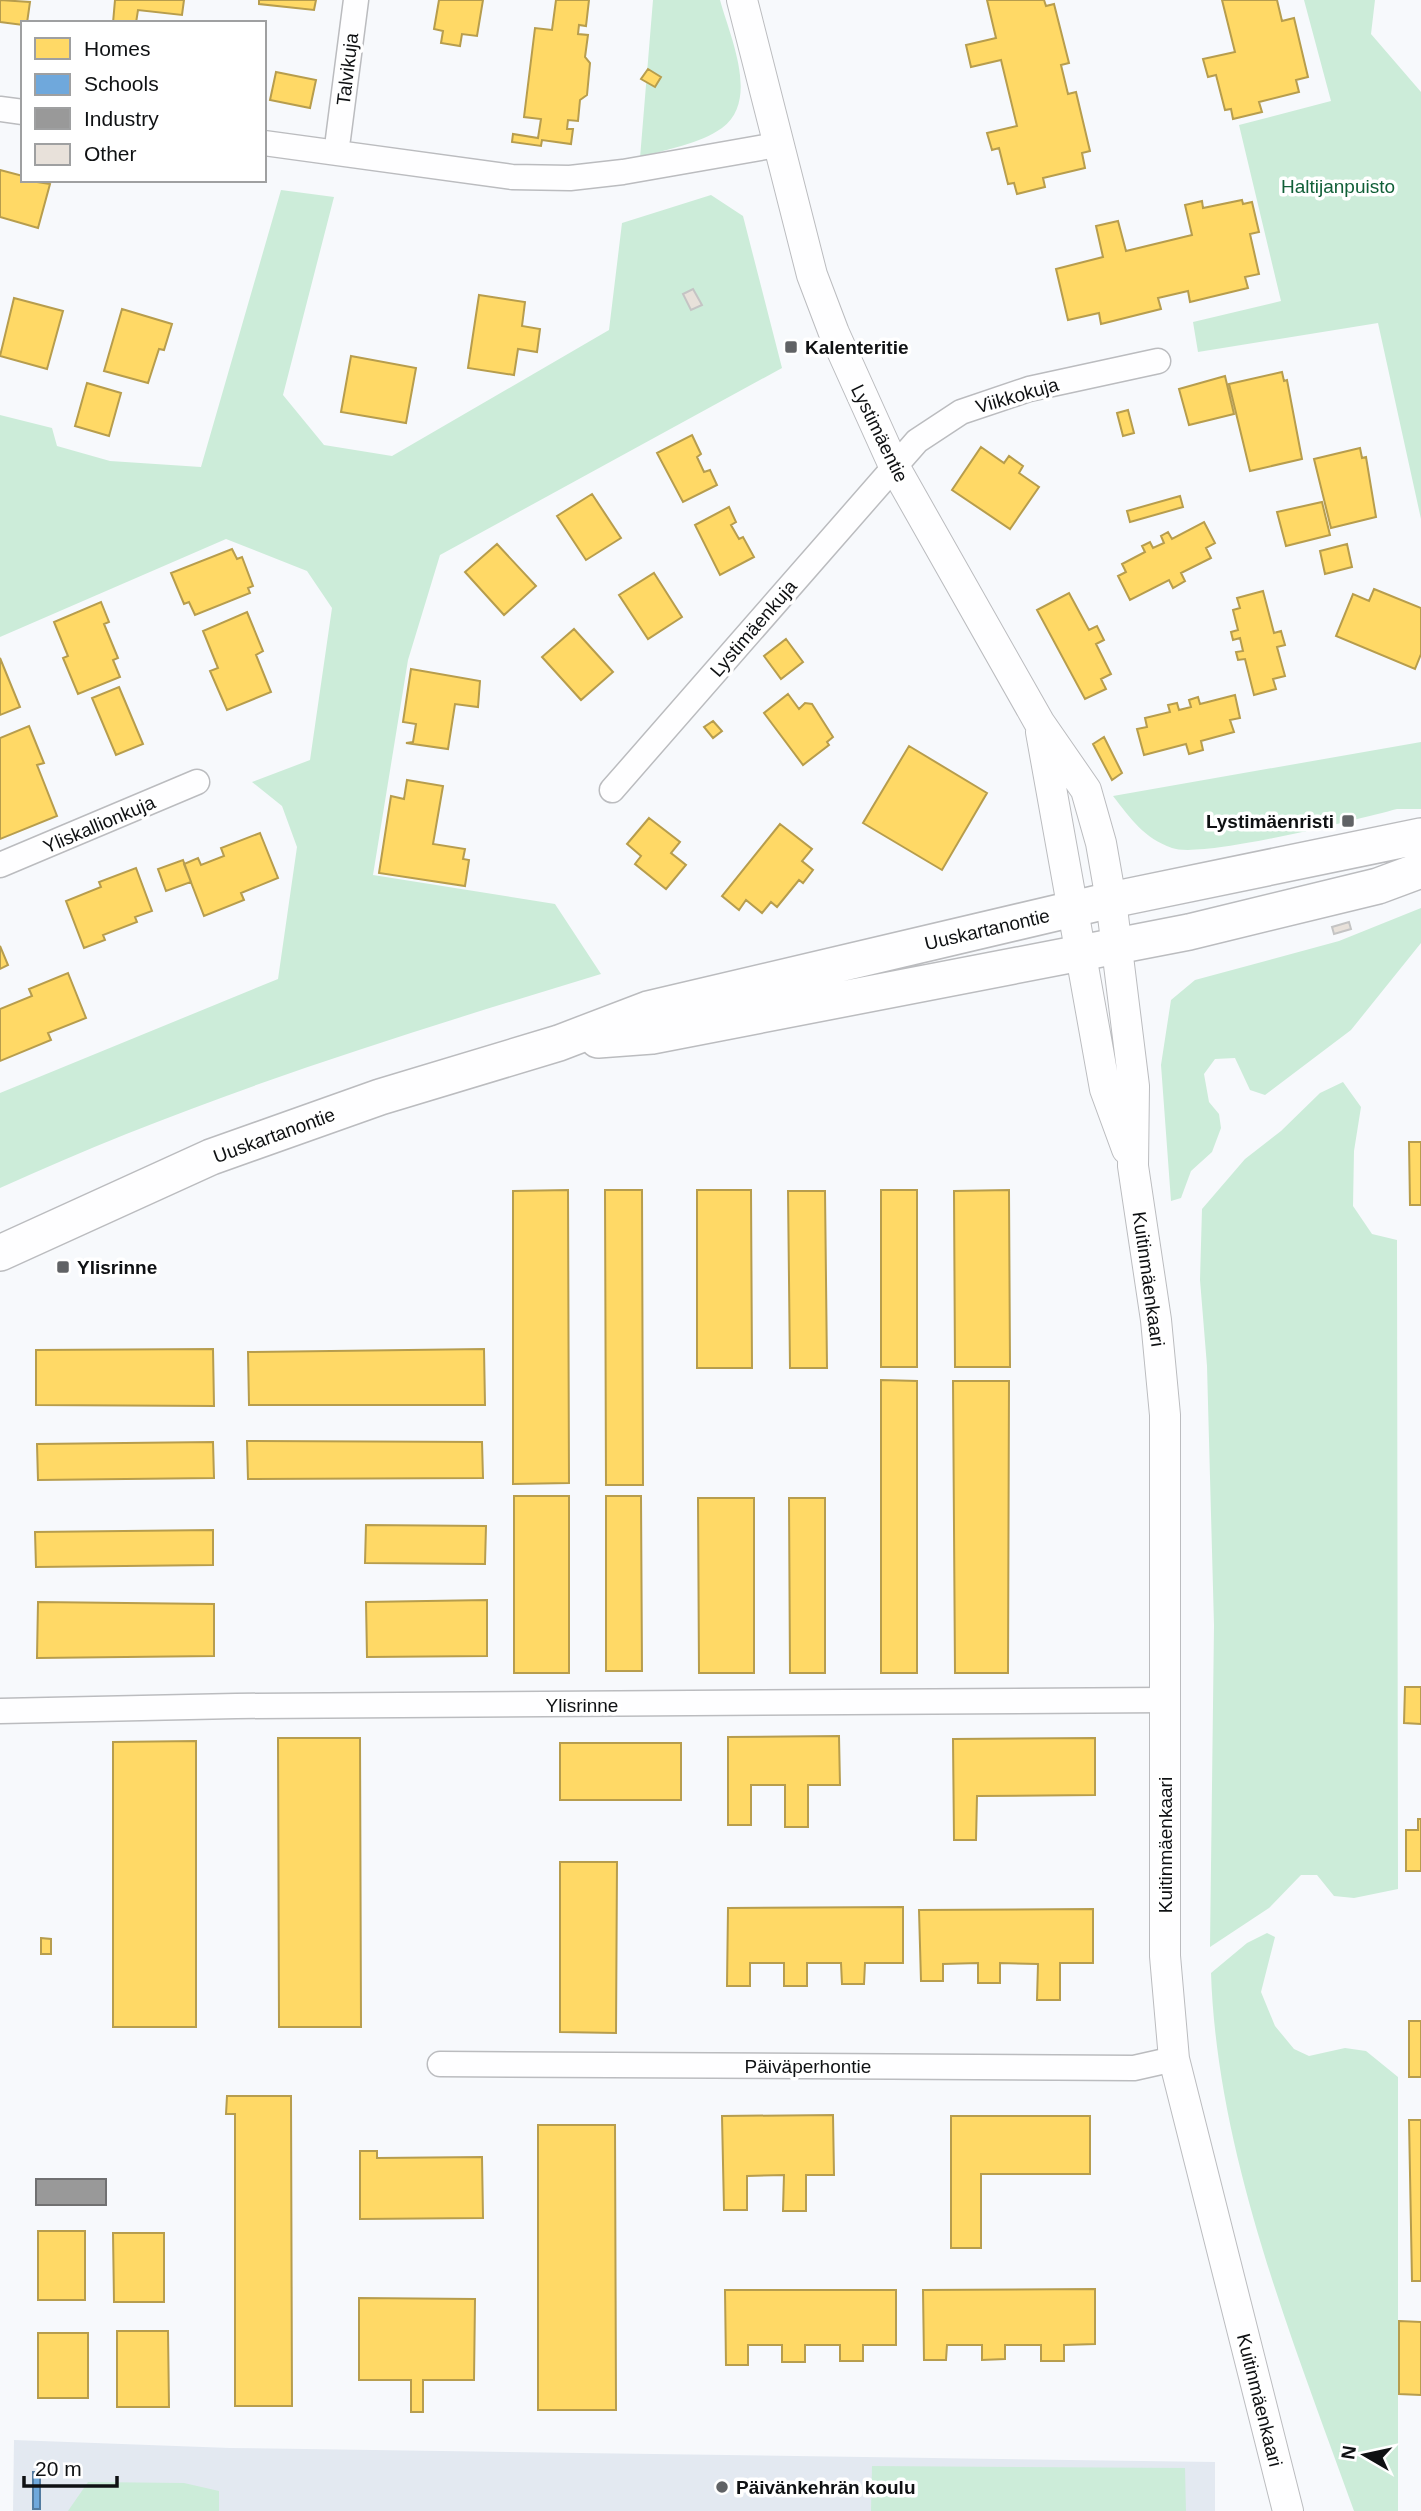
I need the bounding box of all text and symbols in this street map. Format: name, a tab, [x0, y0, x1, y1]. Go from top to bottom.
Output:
legend	[21, 21, 266, 182]
street label: Talvikuja	[333, 31, 362, 107]
text: Homes	[84, 37, 151, 60]
text: Schools	[84, 72, 159, 95]
text: Industry	[84, 107, 159, 130]
text: Other	[84, 142, 137, 165]
park label: Haltijanpuisto	[1281, 176, 1395, 197]
place label: Kalenteritie	[805, 337, 908, 358]
marker: Kalenteritie	[783, 339, 799, 355]
street label: Viikkokuja	[973, 374, 1061, 417]
street label: Lystimäentie	[847, 381, 912, 485]
street label: Lystimäenkuja	[706, 576, 801, 681]
street label: Yliskallionkuja	[40, 791, 159, 857]
place label: Lystimäenristi	[1206, 811, 1334, 832]
marker: Lystimäenristi	[1340, 813, 1356, 829]
street label: Uuskartanontie	[922, 905, 1052, 954]
street label: Uuskartanontie	[211, 1104, 338, 1167]
street label: Kuitinmäenkaari	[1129, 1210, 1168, 1348]
place label: Ylisrinne	[77, 1257, 157, 1278]
marker: Ylisrinne	[55, 1259, 71, 1275]
street label: Ylisrinne	[546, 1695, 618, 1716]
street label: Kuitinmäenkaari	[1155, 1777, 1176, 1913]
street label: Päiväperhontie	[745, 2056, 871, 2077]
street label: Kuitinmäenkaari	[1233, 2331, 1286, 2469]
north arrow	[1330, 2420, 1400, 2490]
scale bar	[24, 2444, 117, 2488]
text: N	[1337, 2444, 1360, 2461]
text: 20 m	[35, 2457, 82, 2480]
place label: Päivänkehrän koulu	[736, 2477, 916, 2498]
marker: Päivänkehrän koulu	[714, 2479, 730, 2495]

